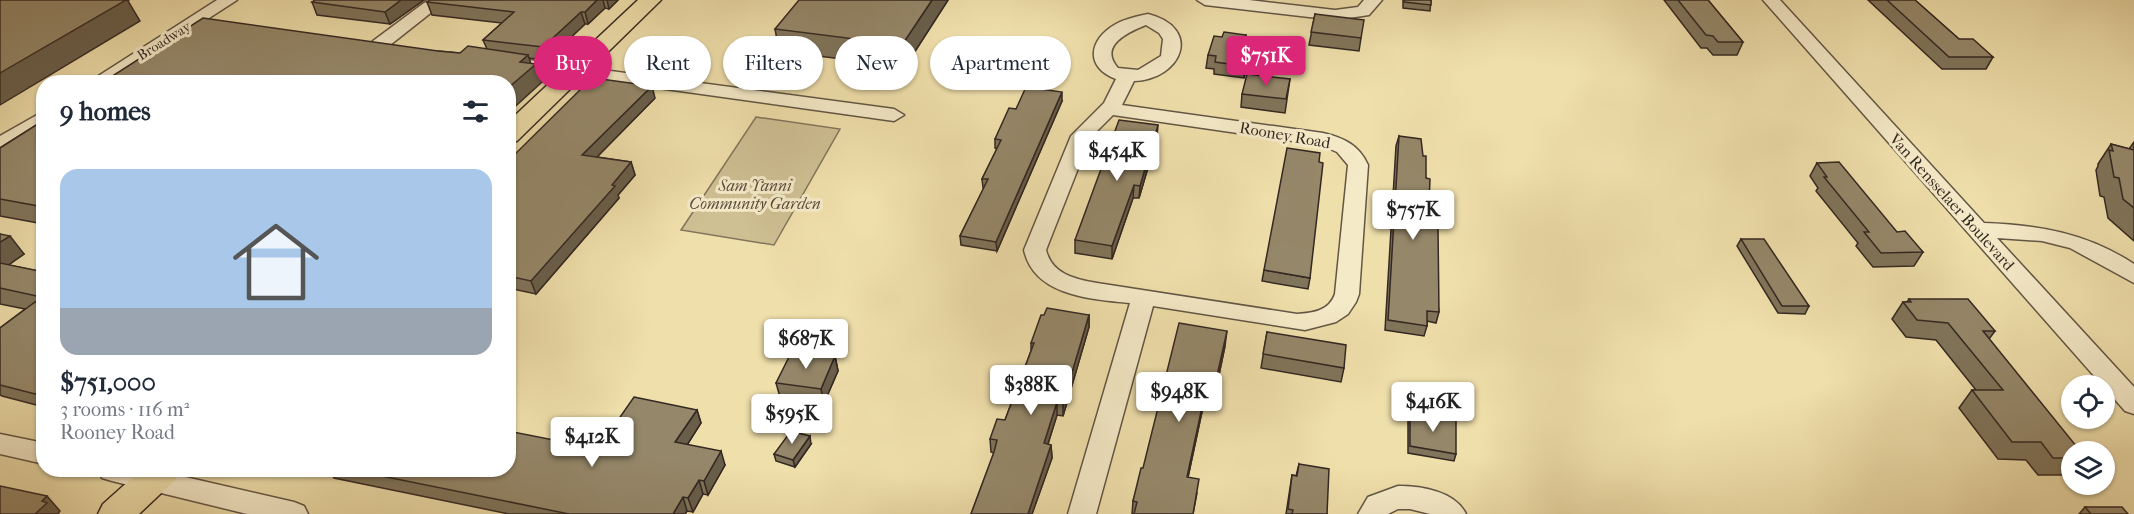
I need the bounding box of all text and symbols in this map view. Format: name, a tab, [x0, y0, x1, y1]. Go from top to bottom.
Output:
street label: Broadway	[134, 18, 194, 64]
chip: Buy	[534, 36, 612, 90]
chip: Rent	[624, 36, 711, 90]
chip: Filters	[723, 36, 823, 90]
chip: New	[835, 36, 918, 90]
chip: Apartment	[930, 36, 1071, 90]
pin: $751K	[1224, 36, 1308, 87]
text: $751K	[1241, 44, 1291, 67]
icon: filters	[459, 95, 492, 128]
text: 9 homes	[60, 96, 151, 127]
street label: Rooney Road	[1238, 118, 1332, 152]
street label: Van Rensselaer Boulevard	[1885, 129, 2019, 275]
pin: $454K	[1075, 131, 1159, 182]
text: $454K	[1088, 139, 1146, 162]
park label: Sam Yanni Community Garden	[689, 176, 821, 213]
pin: $757K	[1371, 190, 1455, 241]
text: $757K	[1386, 198, 1440, 221]
icon: home	[222, 208, 330, 316]
pin: $687K	[764, 319, 848, 370]
text: $687K	[778, 327, 834, 350]
pin: $388K	[989, 365, 1073, 416]
text: $751,000	[60, 367, 156, 398]
pin: $948K	[1137, 372, 1221, 423]
text: $388K	[1004, 373, 1058, 396]
map controls	[2061, 375, 2115, 495]
button: locate	[2061, 375, 2115, 429]
text: $948K	[1150, 380, 1208, 403]
pin: $416K	[1391, 382, 1475, 433]
text: $416K	[1405, 390, 1461, 413]
pin: $595K	[750, 394, 834, 445]
text: 3 rooms · 116 m²	[60, 398, 189, 421]
text: $595K	[765, 402, 819, 425]
pin: $412K	[550, 417, 634, 468]
text: Rooney Road	[60, 421, 175, 444]
text: $412K	[565, 425, 619, 448]
button: layers	[2061, 441, 2115, 495]

